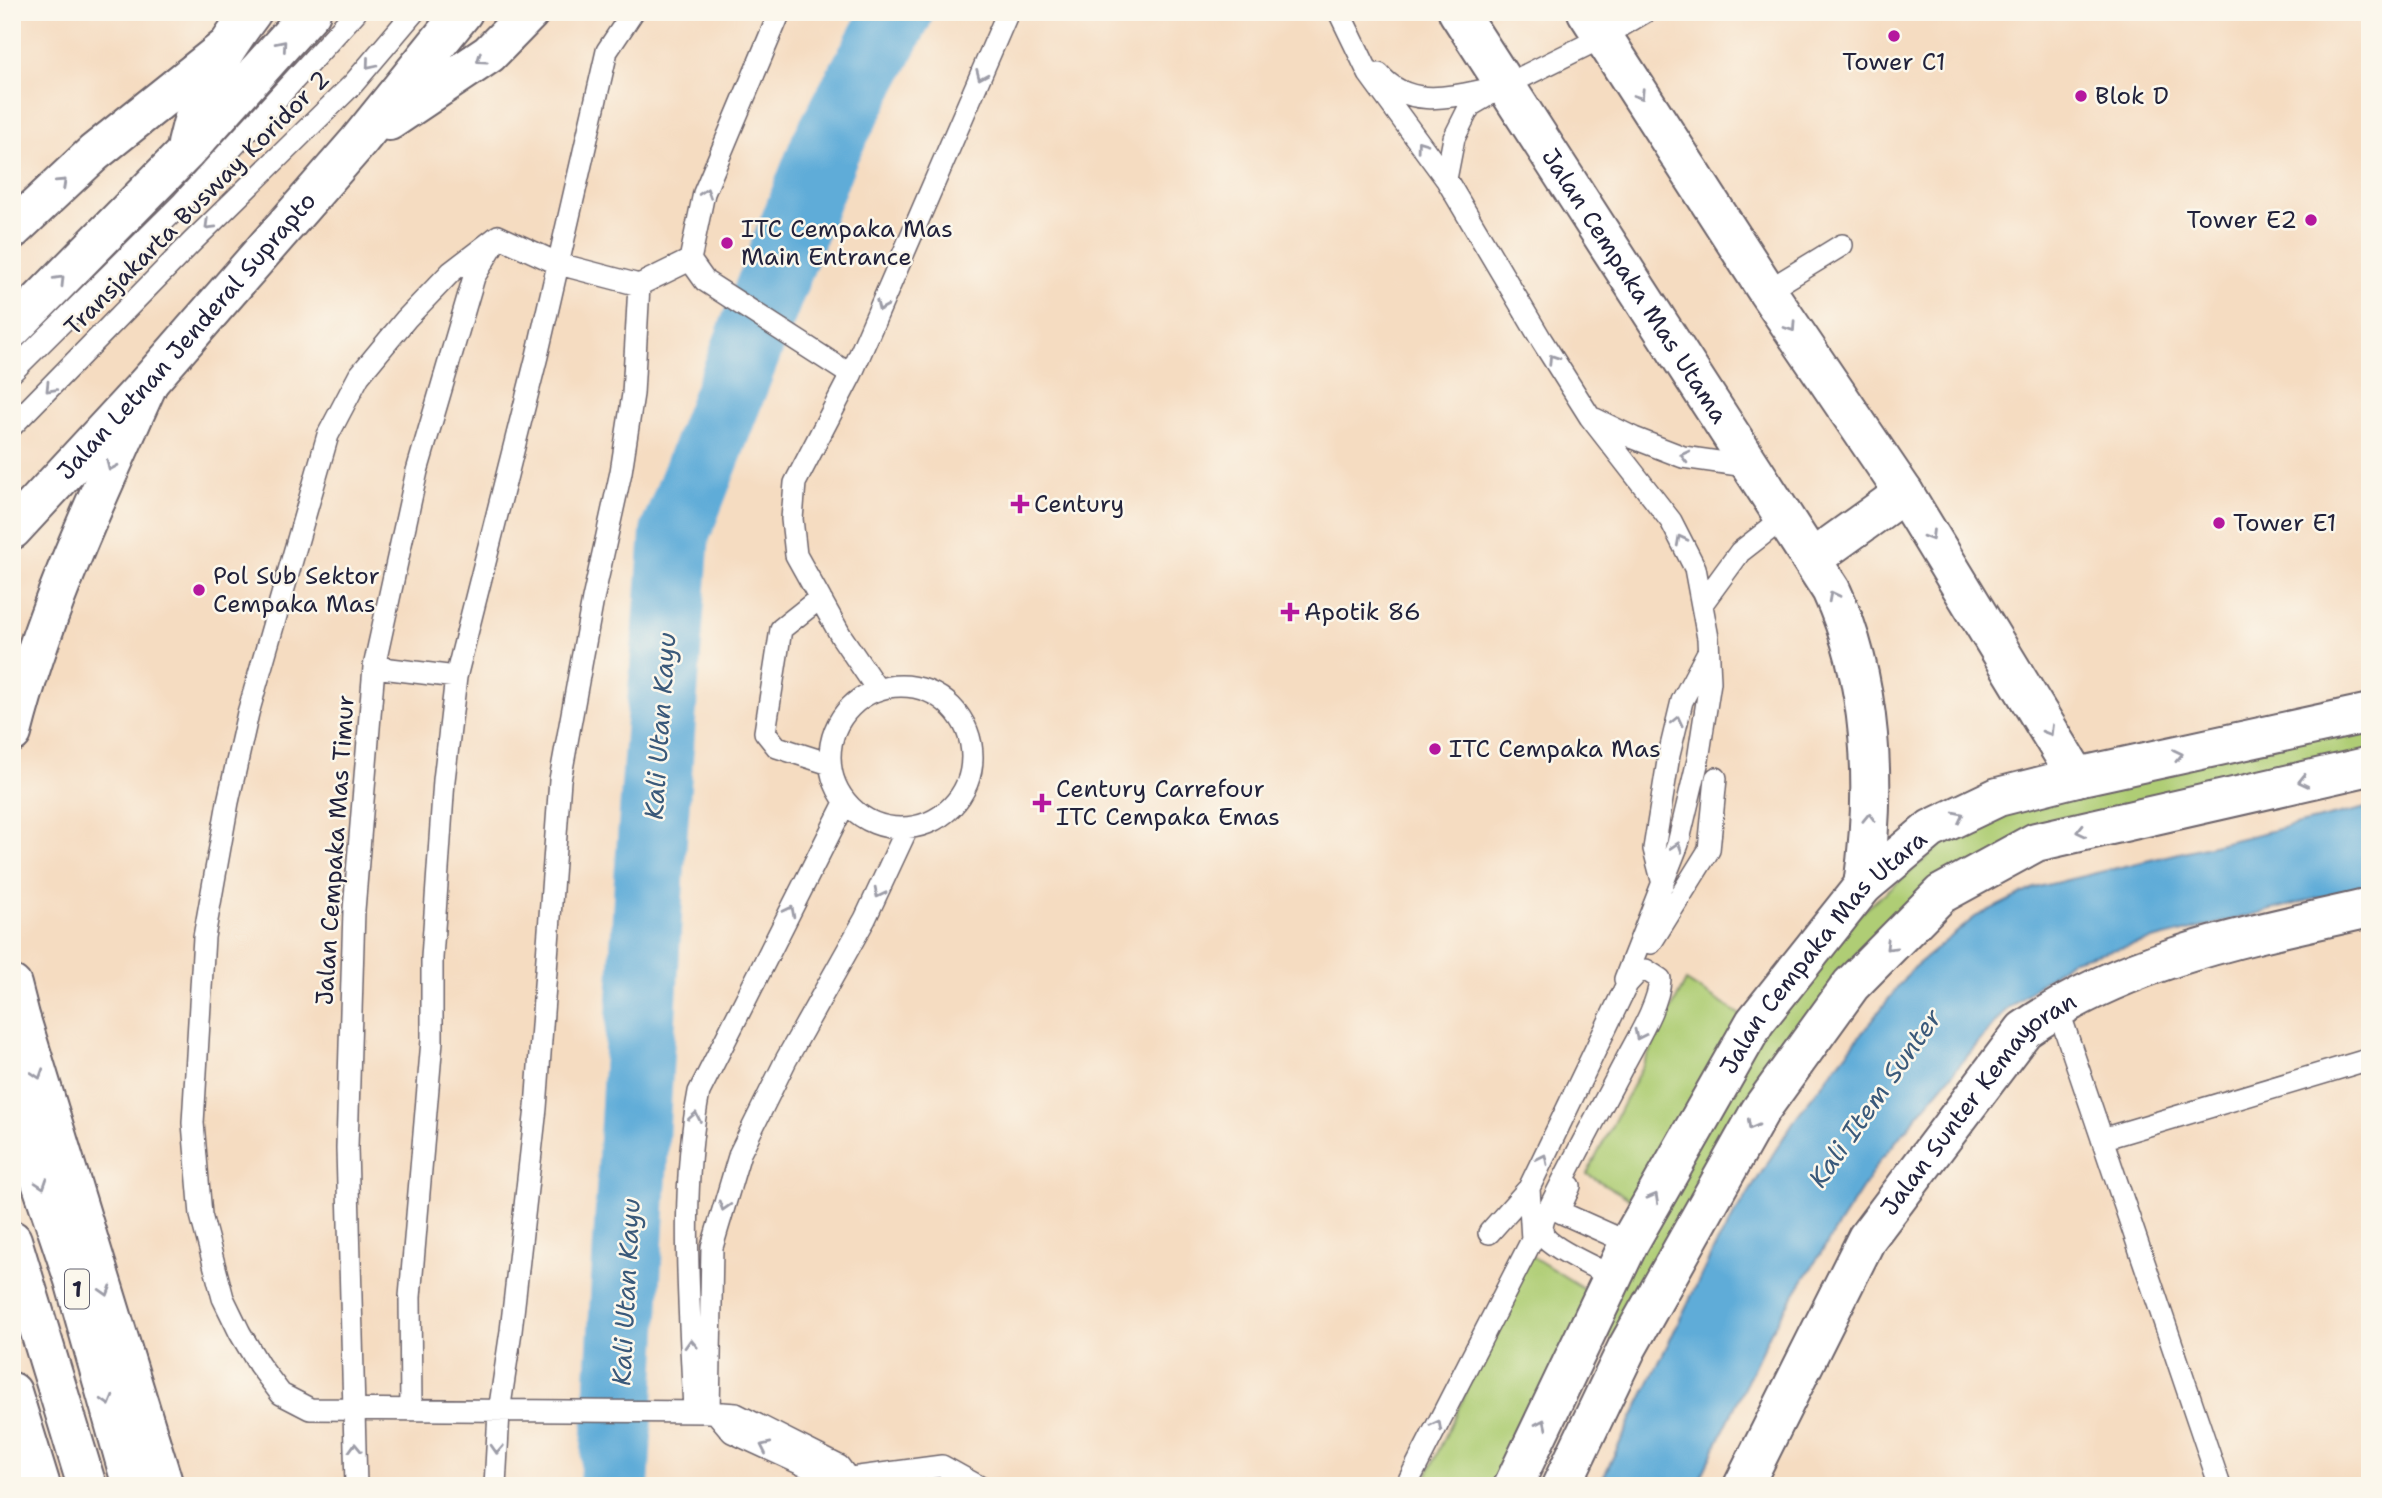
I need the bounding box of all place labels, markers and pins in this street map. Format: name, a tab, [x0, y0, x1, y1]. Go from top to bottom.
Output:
marker: Tower C1	[1886, 28, 1902, 44]
place label: Tower C1	[1842, 46, 1946, 78]
place label: Blok D	[2095, 80, 2169, 112]
marker: Blok D	[2073, 88, 2089, 104]
place label: Tower E2	[2187, 204, 2297, 236]
marker: Tower E2	[2303, 212, 2319, 228]
place label: ITC Cempaka Mas Main Entrance	[741, 213, 953, 273]
marker: ITC Cempaka Mas Main Entrance	[719, 235, 735, 251]
place label: Century	[1034, 488, 1124, 520]
marker: Century	[1012, 496, 1028, 512]
place label: Tower E1	[2233, 507, 2337, 539]
marker: Tower E1	[2211, 515, 2227, 531]
place label: Pol Sub Sektor Cempaka Mas	[213, 560, 380, 620]
marker: Pol Sub Sektor Cempaka Mas	[191, 582, 207, 598]
place label: Apotik 86	[1304, 596, 1421, 628]
marker: Apotik 86	[1282, 604, 1298, 620]
place label: ITC Cempaka Mas	[1449, 733, 1661, 765]
marker: ITC Cempaka Mas	[1427, 741, 1443, 757]
place label: Century Carrefour ITC Cempaka Emas	[1056, 773, 1280, 833]
marker: Century Carrefour ITC Cempaka Emas	[1034, 795, 1050, 811]

